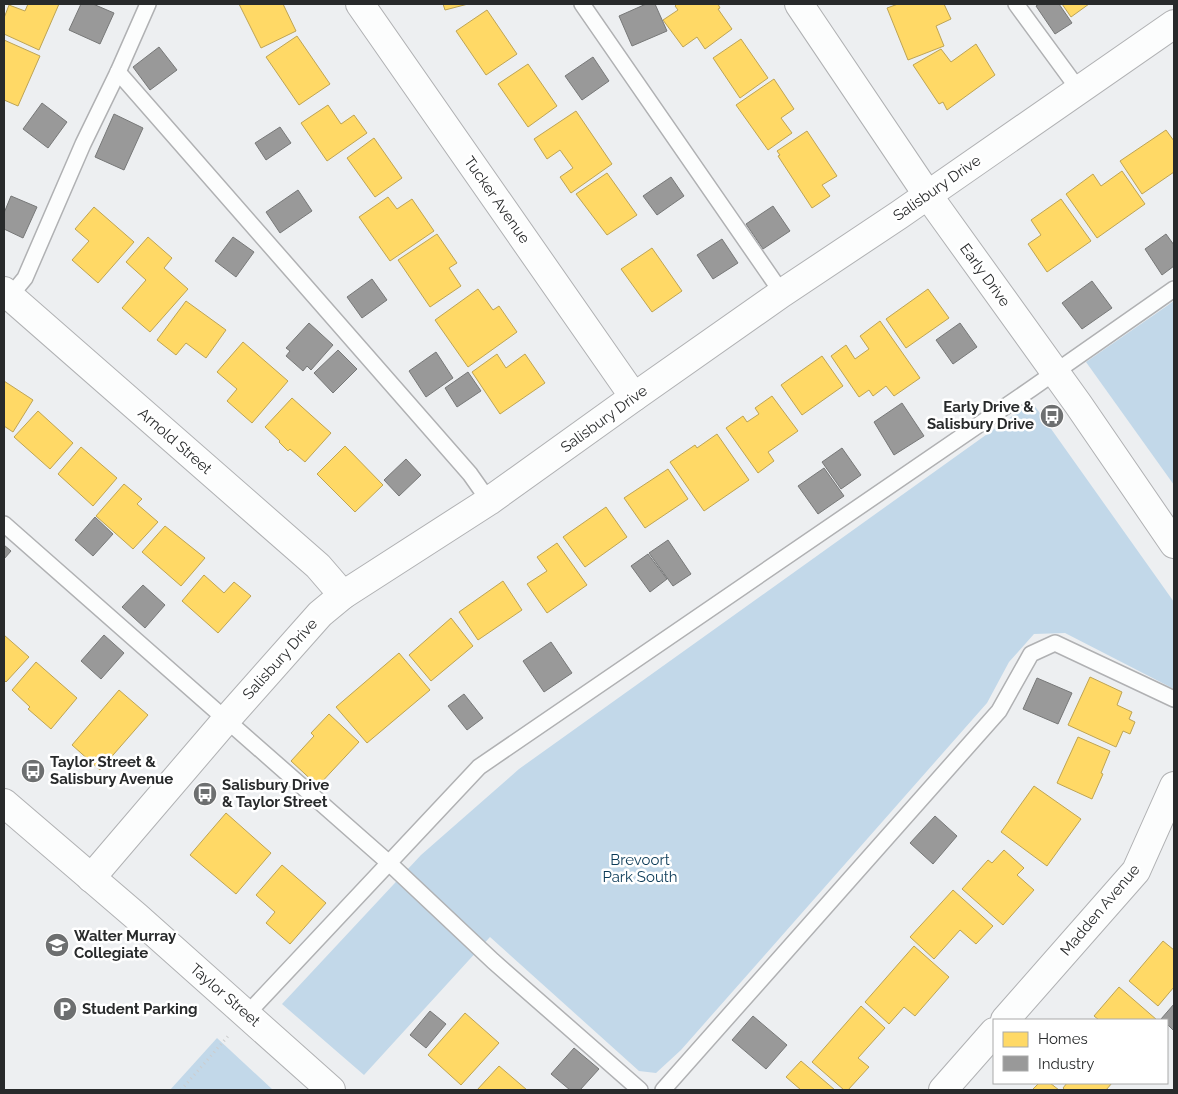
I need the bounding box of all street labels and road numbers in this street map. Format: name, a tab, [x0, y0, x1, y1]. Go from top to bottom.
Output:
street label: Salisbury Drive	[890, 151, 984, 225]
street label: Tucker Avenue	[460, 153, 534, 247]
street label: Early Drive	[956, 240, 1014, 310]
street label: Salisbury Drive	[557, 381, 651, 456]
street label: Arnold Street	[134, 404, 216, 478]
street label: Salisbury Drive	[239, 615, 321, 703]
street label: Madden Avenue	[1057, 861, 1143, 959]
street label: Taylor Street	[186, 960, 264, 1030]

